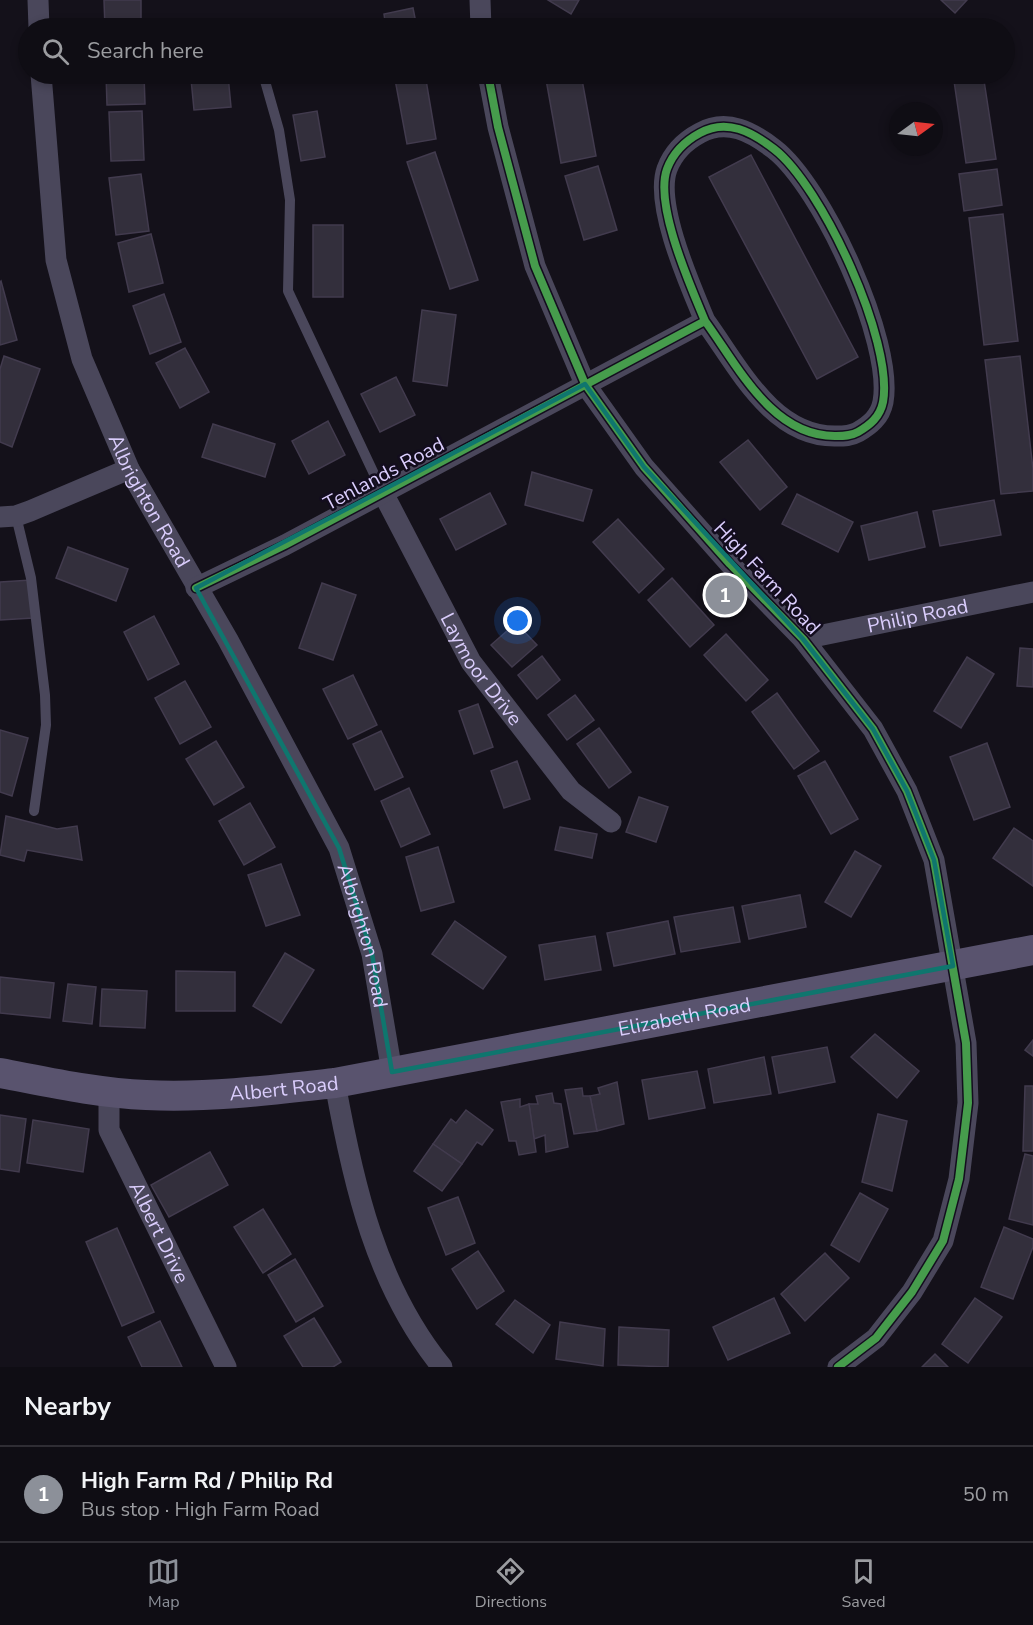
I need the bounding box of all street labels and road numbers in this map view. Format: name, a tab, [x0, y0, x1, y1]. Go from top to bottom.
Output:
street label: Albrighton Road	[102, 430, 197, 572]
street label: Tenlands Road	[319, 431, 449, 517]
street label: High Farm Road	[708, 516, 826, 640]
street label: Philip Road	[865, 592, 971, 639]
street label: Laymoor Drive	[434, 608, 529, 731]
street label: Albrighton Road	[331, 860, 394, 1010]
street label: Elizabeth Road	[616, 991, 753, 1042]
street label: Albert Road	[229, 1069, 340, 1107]
street label: Albert Drive	[123, 1177, 196, 1288]

